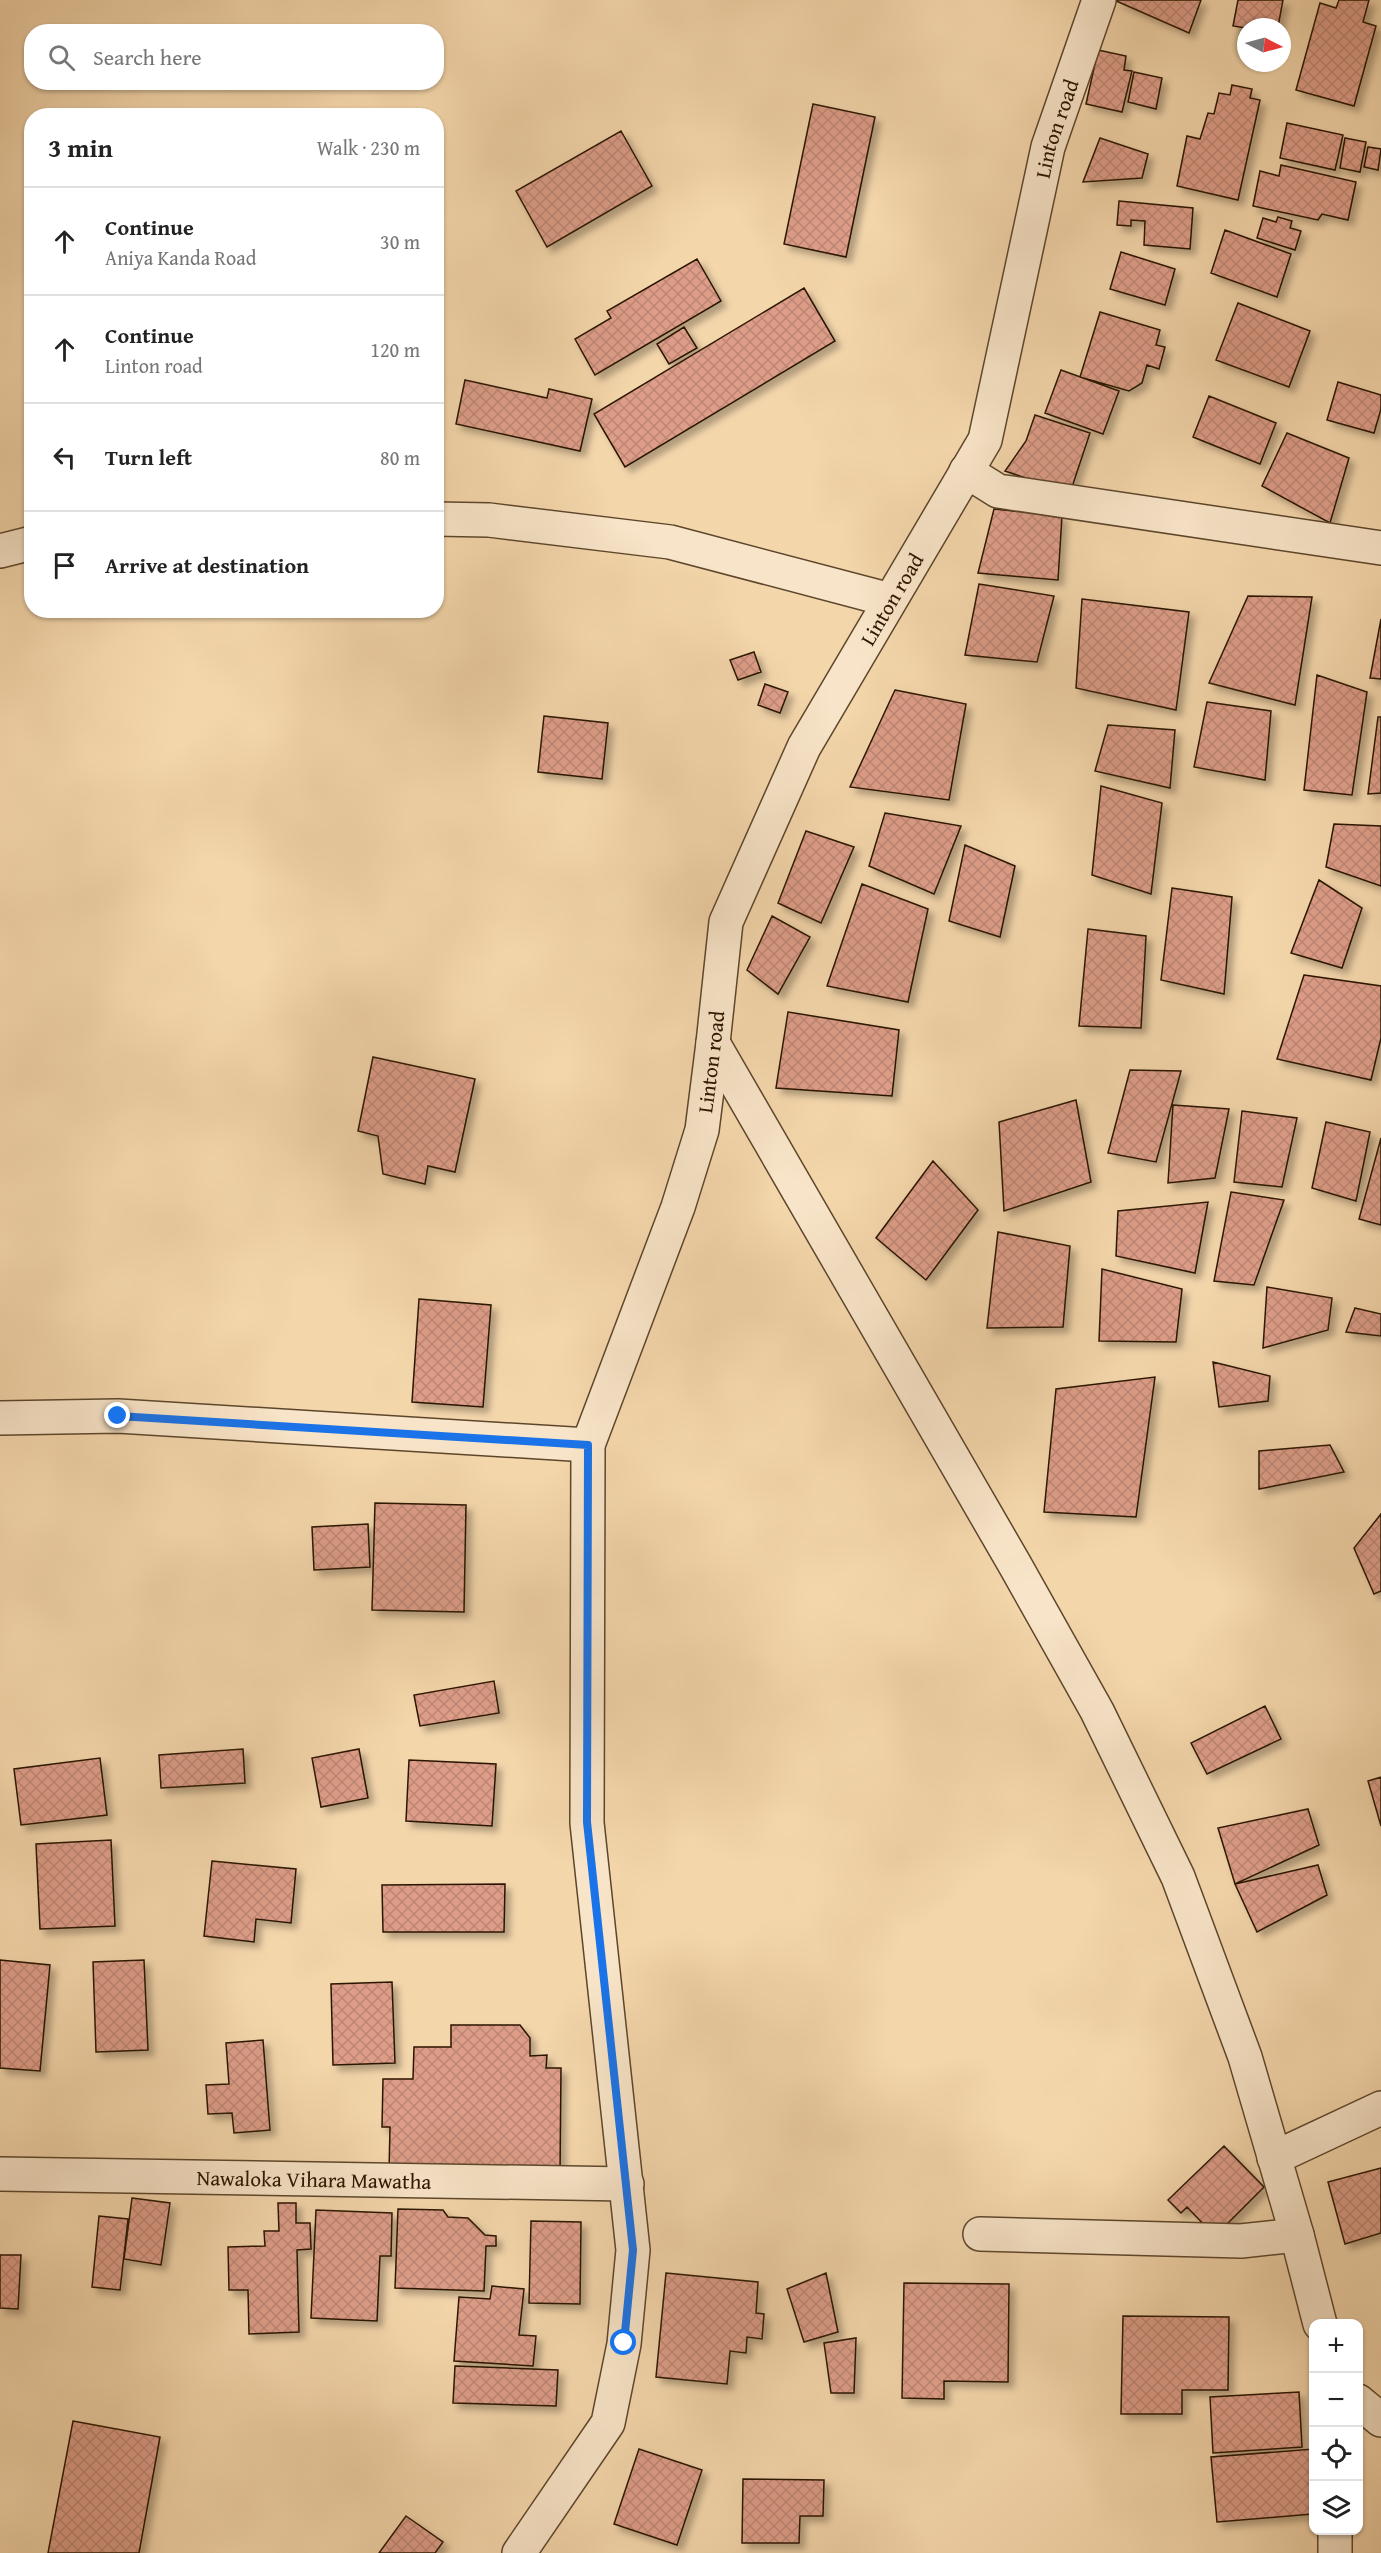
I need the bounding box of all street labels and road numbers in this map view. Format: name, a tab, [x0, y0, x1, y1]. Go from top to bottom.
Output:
street label: Linton road	[1026, 74, 1086, 181]
street label: Linton road	[852, 546, 931, 651]
street label: Linton road	[689, 1008, 732, 1115]
street label: Nawaloka Vihara Mawatha	[196, 2162, 432, 2196]

